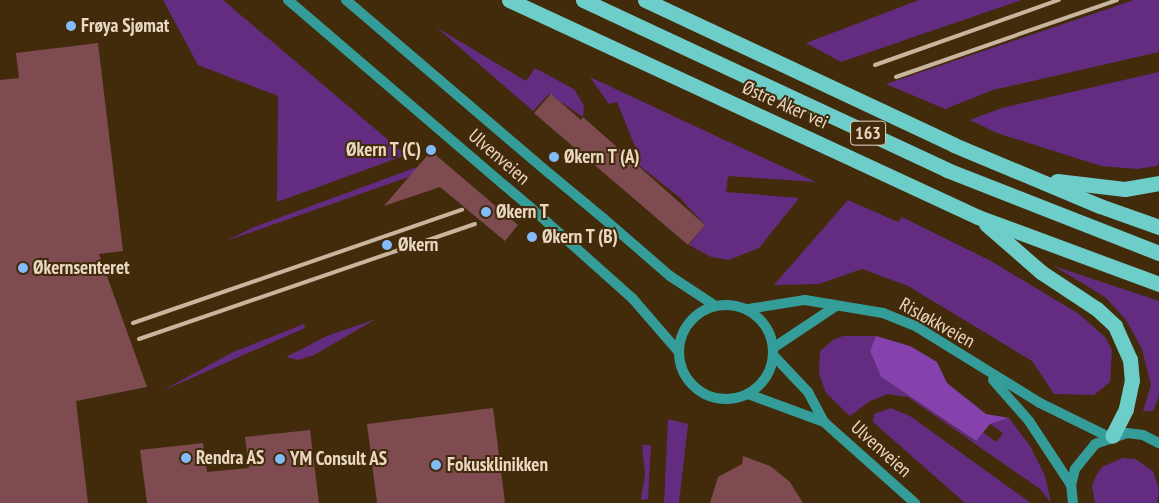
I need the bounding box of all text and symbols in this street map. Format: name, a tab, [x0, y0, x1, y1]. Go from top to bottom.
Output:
place label: Frøya Sjømat	[81, 15, 169, 37]
marker: Frøya Sjømat	[65, 20, 77, 32]
street label: Østre Aker vei	[738, 76, 832, 134]
road number: 163	[849, 118, 887, 148]
street label: Ulvenveien	[464, 124, 534, 190]
place label: Økern T (C)	[345, 139, 421, 161]
marker: Økern T (C)	[425, 144, 437, 156]
place label: Økern T (A)	[564, 146, 641, 168]
marker: Økern T (A)	[548, 151, 560, 163]
place label: Økern T	[496, 201, 549, 223]
marker: Økern T	[480, 206, 492, 218]
place label: Økern T (B)	[542, 226, 619, 248]
marker: Økern T (B)	[526, 231, 538, 243]
place label: Økern	[398, 234, 438, 256]
marker: Økern	[380, 238, 394, 252]
place label: Økernsenteret	[33, 257, 130, 279]
marker: Økernsenteret	[17, 262, 29, 274]
street label: Risløkkveien	[895, 293, 979, 353]
street label: Ulvenveien	[846, 416, 916, 482]
place label: Rendra AS	[196, 447, 265, 469]
place label: YM Consult AS	[290, 448, 388, 470]
marker: Rendra AS	[180, 452, 192, 464]
marker: YM Consult AS	[274, 453, 286, 465]
place label: Fokusklinikken	[447, 454, 548, 476]
marker: Fokusklinikken	[429, 458, 443, 472]

